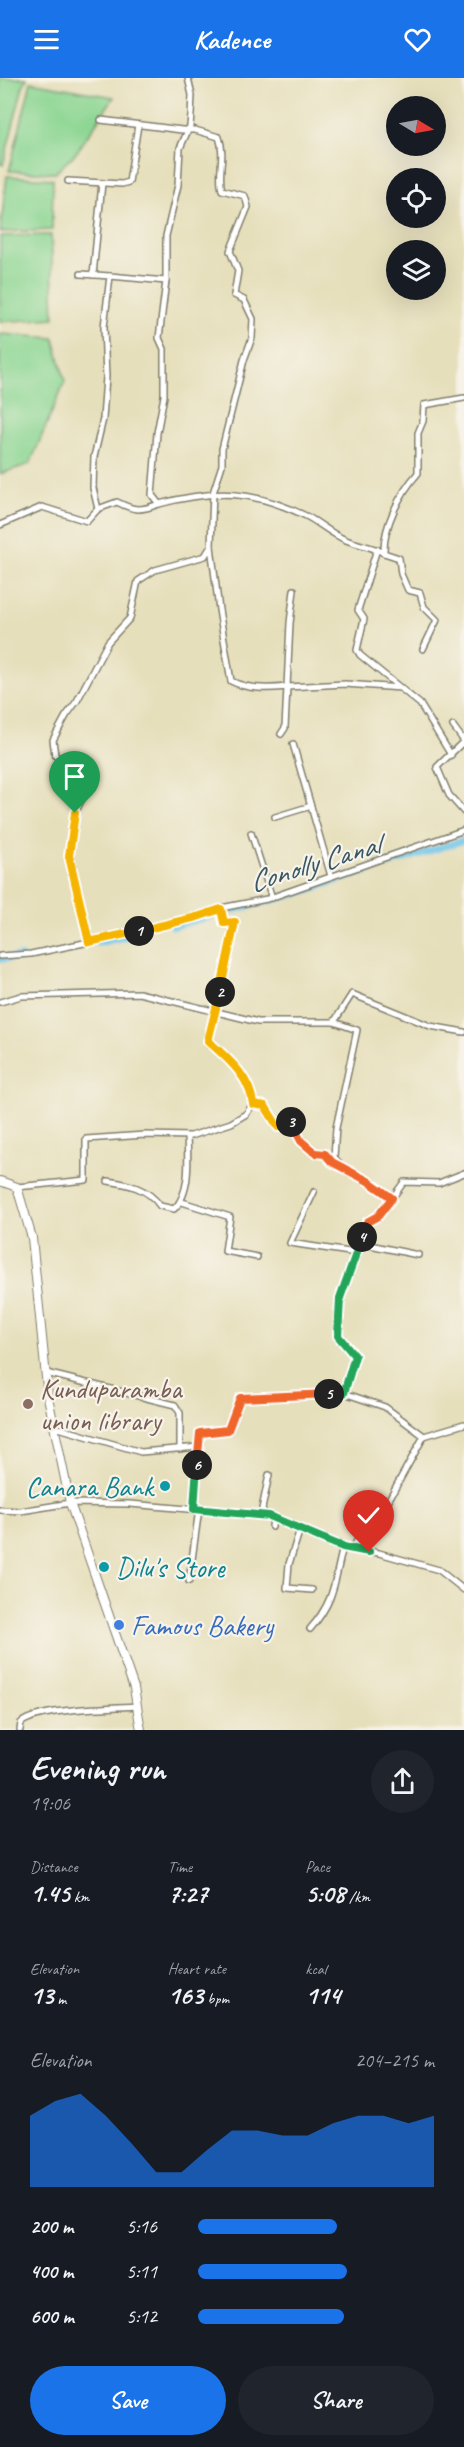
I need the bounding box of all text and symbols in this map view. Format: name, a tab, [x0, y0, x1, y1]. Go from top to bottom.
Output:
text: Kadence	[194, 22, 270, 56]
icon: menu	[30, 23, 63, 56]
icon: heart	[401, 23, 434, 56]
north arrow	[386, 96, 446, 156]
map controls	[386, 96, 446, 300]
button: locate	[386, 168, 446, 228]
button: layers	[386, 240, 446, 300]
pin	[49, 751, 100, 813]
icon: arrive	[58, 760, 91, 793]
water label: Conolly Canal	[244, 822, 393, 901]
pin: 1	[124, 916, 154, 946]
text: 1	[135, 921, 143, 941]
pin: 2	[205, 977, 235, 1007]
text: 2	[216, 982, 224, 1002]
pin: 3	[276, 1107, 306, 1137]
text: 3	[287, 1112, 295, 1132]
pin: 4	[347, 1222, 377, 1252]
text: 4	[358, 1227, 366, 1247]
place label: Kunduparamba union library	[40, 1371, 183, 1438]
pin: 5	[314, 1379, 344, 1409]
text: 5	[326, 1384, 332, 1404]
marker: Kunduparamba union library	[21, 1397, 35, 1411]
pin: 6	[182, 1450, 212, 1480]
text: 6	[193, 1455, 201, 1475]
place label: Canara Bank	[26, 1469, 156, 1504]
marker: Canara Bank	[158, 1479, 172, 1493]
pin	[343, 1490, 394, 1552]
icon: check	[352, 1499, 385, 1532]
place label: Dilu's Store	[116, 1550, 226, 1585]
marker: Dilu's Store	[97, 1560, 111, 1574]
place label: Famous Bakery	[131, 1608, 276, 1643]
marker: Famous Bakery	[112, 1618, 126, 1632]
text: Evening run	[30, 1747, 165, 1789]
button: share	[371, 1750, 434, 1813]
text: 19:06	[30, 1791, 70, 1816]
text: Distance	[30, 1857, 78, 1877]
text: Time	[168, 1857, 192, 1877]
text: Pace	[305, 1857, 330, 1877]
text: 1.45	[30, 1877, 70, 1910]
text: 7:27	[168, 1877, 208, 1910]
text: 5:08	[305, 1877, 345, 1910]
text: km	[70, 1887, 89, 1907]
text: /km	[345, 1887, 370, 1907]
text: Elevation	[30, 1959, 79, 1979]
text: Heart rate	[168, 1959, 226, 1979]
text: kcal	[305, 1959, 326, 1979]
text: 13	[30, 1979, 53, 2012]
text: 163	[168, 1979, 203, 2012]
text: 114	[305, 1979, 340, 2012]
text: m	[53, 1989, 66, 2009]
text: bpm	[203, 1989, 229, 2009]
text: Elevation	[30, 2048, 92, 2073]
text: 204–215 m	[355, 2048, 434, 2073]
text: 200 m	[30, 2214, 73, 2239]
text: 5:16	[126, 2214, 157, 2239]
text: 400 m	[30, 2259, 73, 2284]
text: 5:11	[126, 2259, 157, 2284]
text: 600 m	[30, 2304, 74, 2329]
text: 5:12	[126, 2304, 157, 2329]
button: Save	[30, 2366, 226, 2435]
button: Share	[238, 2366, 434, 2435]

